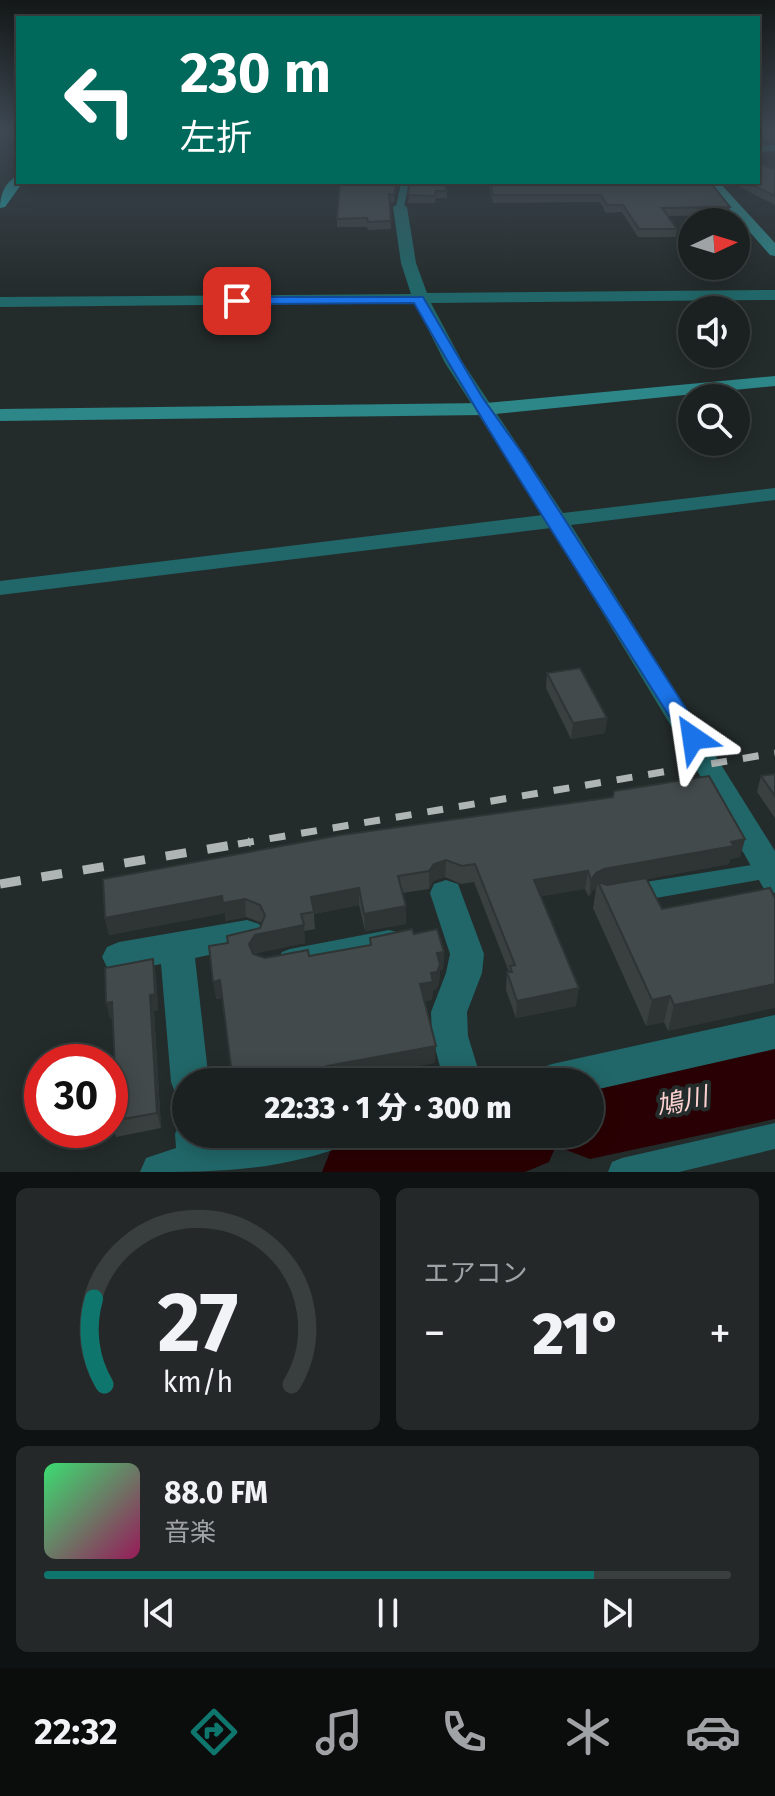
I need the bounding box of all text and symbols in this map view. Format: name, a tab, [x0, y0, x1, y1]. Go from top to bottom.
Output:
text: 230 m	[180, 40, 331, 107]
icon: left	[48, 48, 152, 152]
text: 左折	[180, 116, 252, 160]
north arrow	[678, 208, 750, 280]
map controls	[678, 208, 750, 456]
pin	[203, 267, 271, 335]
icon: arrive	[215, 279, 259, 323]
button: sound	[678, 296, 750, 368]
button: search	[678, 384, 750, 456]
position arrow	[651, 696, 735, 780]
speed limit sign: 30	[24, 1044, 128, 1148]
water label: 鳩川	[653, 1080, 714, 1122]
text: 22:33 · 1 分 · 300 m	[265, 1090, 511, 1126]
text: エアコン	[424, 1258, 528, 1289]
text: 27	[157, 1273, 238, 1373]
text: 21°	[532, 1298, 622, 1370]
text: −	[424, 1307, 446, 1360]
text: +	[709, 1307, 731, 1360]
text: km/h	[162, 1365, 233, 1400]
text: 88.0 FM	[164, 1475, 268, 1511]
text: 音楽	[164, 1517, 216, 1548]
icon: previous	[137, 1591, 181, 1635]
icon: pause	[366, 1591, 410, 1635]
icon: next	[595, 1591, 639, 1635]
icon: directions	[186, 1704, 242, 1760]
icon: music	[311, 1704, 367, 1760]
icon: phone	[436, 1704, 492, 1760]
icon: climate	[560, 1704, 616, 1760]
icon: car	[685, 1704, 741, 1760]
text: 22:32	[34, 1710, 118, 1754]

